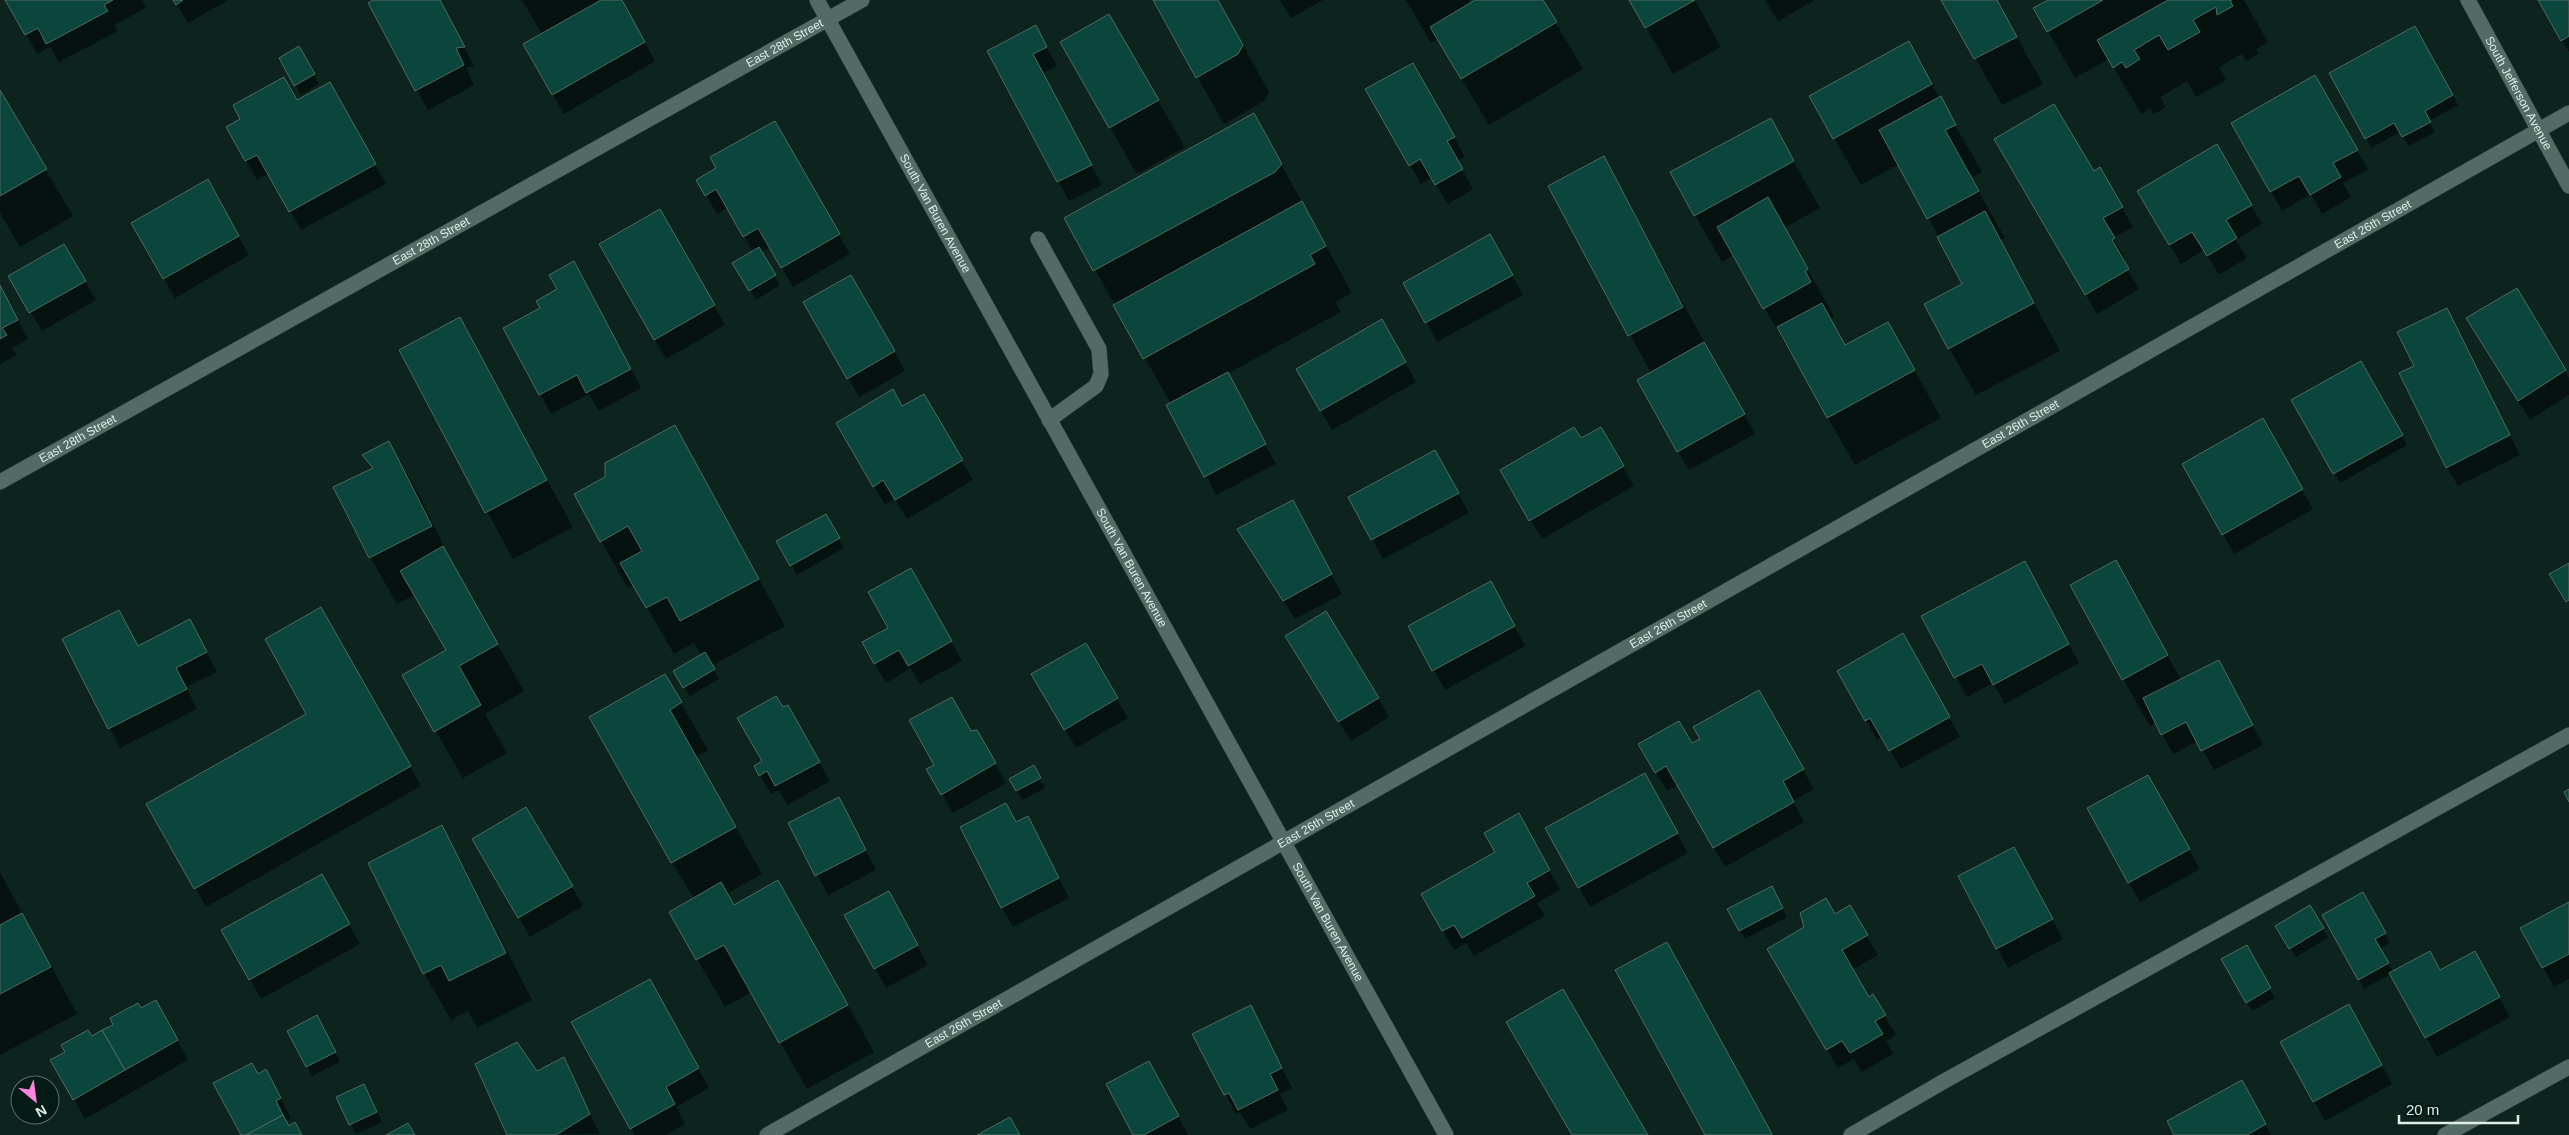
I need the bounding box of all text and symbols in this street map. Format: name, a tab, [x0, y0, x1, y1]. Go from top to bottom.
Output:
street label: East 28th Street	[744, 16, 826, 70]
street label: South Jefferson Avenue	[2482, 34, 2555, 153]
street label: South Van Buren Avenue	[897, 151, 974, 276]
street label: East 26th Street	[2332, 197, 2414, 252]
street label: East 28th Street	[390, 213, 473, 268]
street label: East 26th Street	[1979, 396, 2062, 451]
street label: East 28th Street	[37, 411, 119, 466]
street label: South Van Buren Avenue	[1093, 506, 1170, 630]
street label: East 26th Street	[1627, 596, 1710, 651]
street label: East 26th Street	[1275, 796, 1357, 851]
street label: South Van Buren Avenue	[1289, 860, 1367, 984]
street label: East 26th Street	[923, 996, 1005, 1051]
north arrow	[10, 1075, 60, 1125]
scale bar	[2399, 1092, 2518, 1124]
text: 20 m	[2406, 1101, 2439, 1118]
text: N	[33, 1102, 50, 1121]

